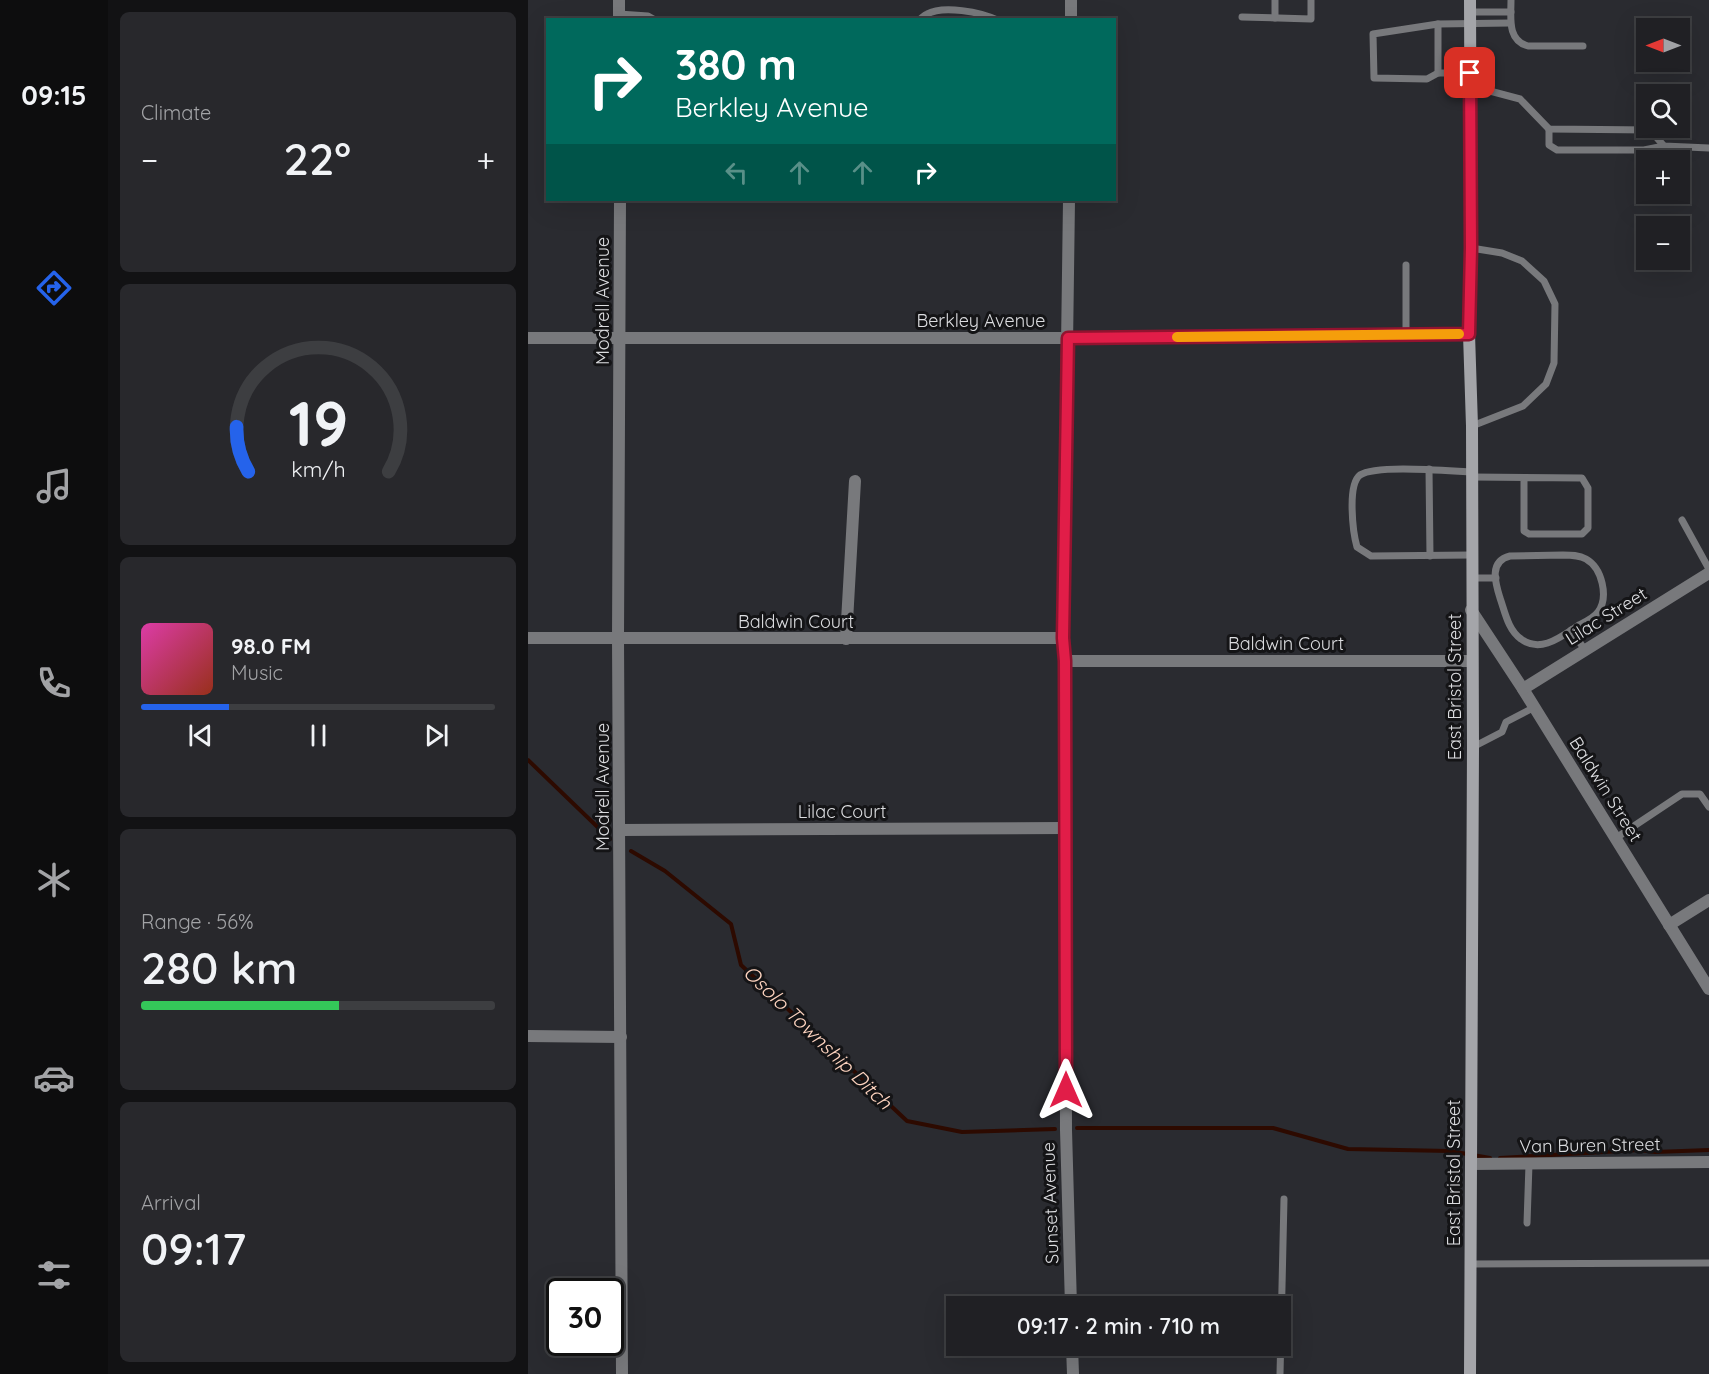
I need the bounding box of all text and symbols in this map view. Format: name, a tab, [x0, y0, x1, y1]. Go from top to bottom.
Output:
north arrow	[1636, 18, 1690, 72]
map controls	[1636, 18, 1690, 270]
text: 380 m	[675, 38, 797, 91]
icon: right	[576, 42, 654, 120]
pin	[1444, 47, 1495, 98]
icon: arrive	[1453, 56, 1486, 89]
text: 09:15	[21, 78, 87, 112]
button: search	[1636, 84, 1690, 138]
text: Berkley Avenue	[675, 90, 869, 124]
text: Climate	[141, 100, 211, 125]
text: 22°	[284, 130, 351, 186]
text: −	[141, 139, 158, 180]
text: +	[476, 139, 495, 180]
button: +	[1636, 150, 1690, 204]
icon: left	[720, 156, 753, 189]
icon: ahead	[783, 156, 816, 189]
icon: ahead	[846, 156, 879, 189]
icon: right	[909, 156, 942, 189]
button: −	[1636, 216, 1690, 270]
street label: Modrell Avenue	[591, 237, 614, 365]
icon: directions	[33, 267, 75, 309]
street label: Berkley Avenue	[916, 309, 1046, 332]
text: 19	[288, 384, 348, 462]
text: km/h	[291, 456, 345, 482]
icon: music	[33, 465, 75, 507]
street label: Lilac Street	[1561, 582, 1651, 650]
street label: Baldwin Court	[738, 610, 854, 633]
street label: East Bristol Street	[1443, 614, 1466, 760]
text: 98.0 FM	[231, 632, 311, 660]
street label: Baldwin Court	[1228, 632, 1344, 655]
text: Music	[231, 660, 283, 685]
icon: phone	[33, 662, 75, 704]
icon: previous	[184, 719, 217, 752]
icon: pause	[302, 719, 335, 752]
icon: next	[420, 719, 453, 752]
street label: Modrell Avenue	[591, 723, 614, 851]
street label: Baldwin Street	[1565, 732, 1647, 846]
street label: Lilac Court	[798, 800, 886, 823]
icon: climate	[33, 859, 75, 901]
text: Range · 56%	[141, 909, 254, 934]
text: 280 km	[141, 939, 297, 995]
water label: Osolo Township Ditch	[739, 960, 898, 1115]
icon: car	[33, 1057, 75, 1099]
position arrow	[1034, 1058, 1098, 1122]
street label: East Bristol Street	[1442, 1100, 1465, 1246]
street label: Van Buren Street	[1519, 1132, 1661, 1158]
street label: Sunset Avenue	[1036, 1142, 1064, 1264]
text: Arrival	[141, 1190, 201, 1215]
text: 09:17	[141, 1220, 246, 1276]
icon: filters	[33, 1254, 75, 1296]
speed limit sign: 30	[546, 1278, 624, 1356]
text: 09:17 · 2 min · 710 m	[1017, 1312, 1220, 1340]

